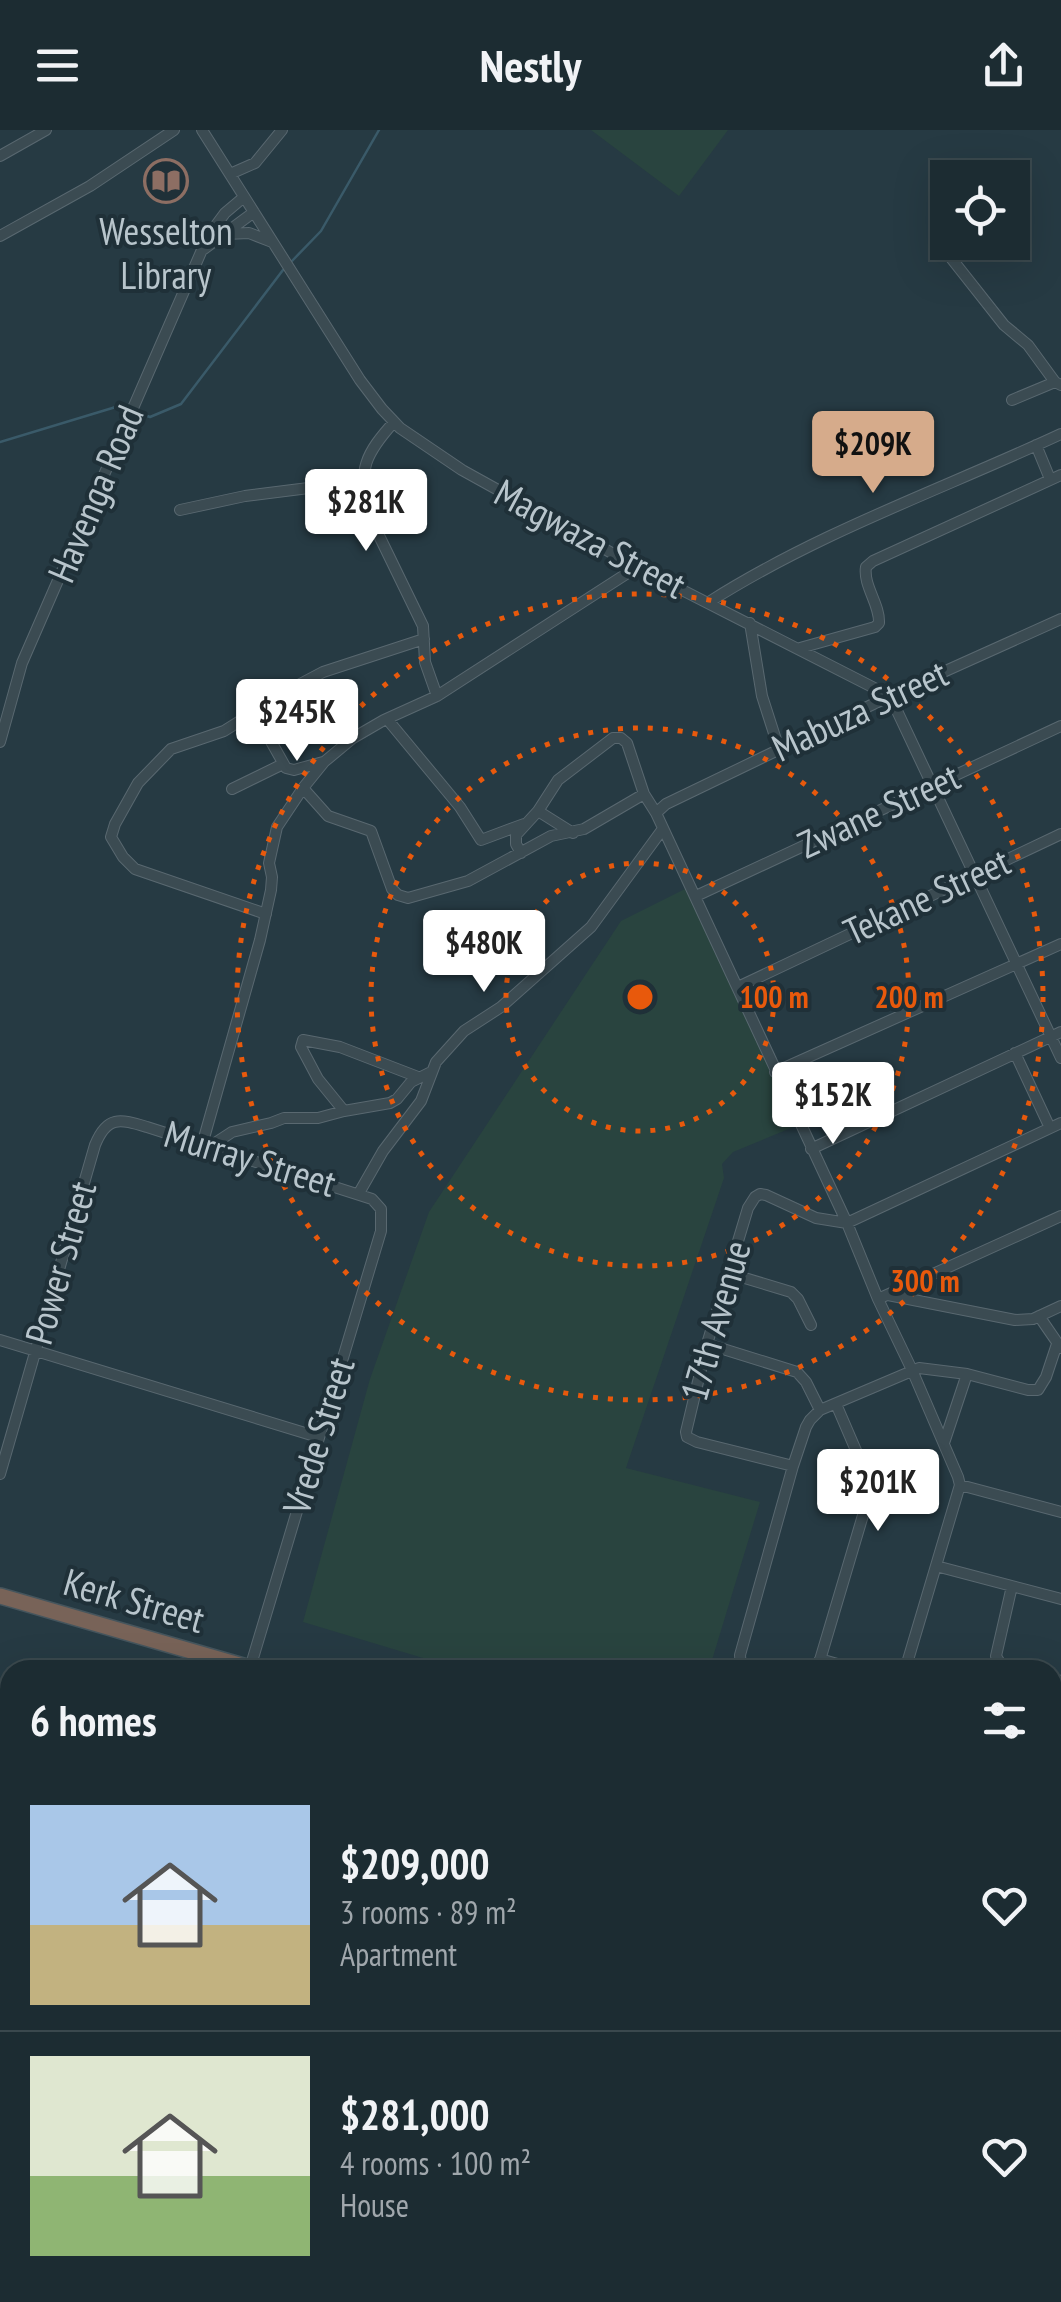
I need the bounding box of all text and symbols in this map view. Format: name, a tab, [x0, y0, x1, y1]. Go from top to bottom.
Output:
text: Nestly	[480, 36, 581, 94]
icon: menu	[30, 38, 85, 93]
icon: share	[976, 38, 1031, 93]
library icon: Wesselton Library	[143, 158, 189, 204]
map controls	[930, 160, 1030, 260]
button: locate	[930, 160, 1030, 260]
place label: Wesselton Library	[99, 206, 233, 299]
street label: Havenga Road	[35, 398, 154, 589]
pin: $209K	[803, 411, 943, 496]
text: $209K	[834, 422, 912, 464]
street label: Magwaza Street	[487, 467, 695, 609]
pin: $281K	[296, 469, 436, 554]
text: $281K	[327, 480, 405, 522]
street label: Mabuza Street	[764, 647, 955, 772]
pin: $245K	[227, 679, 367, 764]
text: $245K	[258, 690, 336, 732]
street label: Zwane Street	[790, 751, 967, 868]
street label: Tekane Street	[835, 836, 1018, 955]
pin: $480K	[414, 910, 554, 995]
text: $480K	[445, 921, 523, 963]
text: 100 m	[739, 977, 809, 1016]
text: 200 m	[874, 977, 944, 1016]
centre of rings	[622, 979, 658, 1015]
pin: $152K	[763, 1062, 903, 1147]
text: $152K	[794, 1073, 872, 1115]
street label: Murray Street	[159, 1108, 343, 1207]
street label: Power Street	[13, 1175, 106, 1350]
street label: 17th Avenue	[668, 1235, 761, 1406]
text: 300 m	[890, 1261, 960, 1300]
street label: Vrede Street	[270, 1351, 365, 1521]
pin: $201K	[808, 1449, 948, 1534]
text: $201K	[839, 1460, 917, 1502]
street label: Kerk Street	[58, 1556, 211, 1643]
text: 6 homes	[30, 1693, 157, 1748]
icon: filters	[977, 1693, 1032, 1748]
text: $209,000	[340, 1836, 490, 1891]
icon: home	[110, 1845, 230, 1965]
icon: heart	[977, 1878, 1032, 1933]
text: 3 rooms · 89 m²	[340, 1891, 517, 1933]
text: Apartment	[340, 1933, 457, 1975]
text: $281,000	[340, 2087, 490, 2142]
icon: home	[110, 2096, 230, 2216]
icon: heart	[977, 2129, 1032, 2184]
text: 4 rooms · 100 m²	[340, 2142, 531, 2184]
text: House	[340, 2184, 409, 2226]

